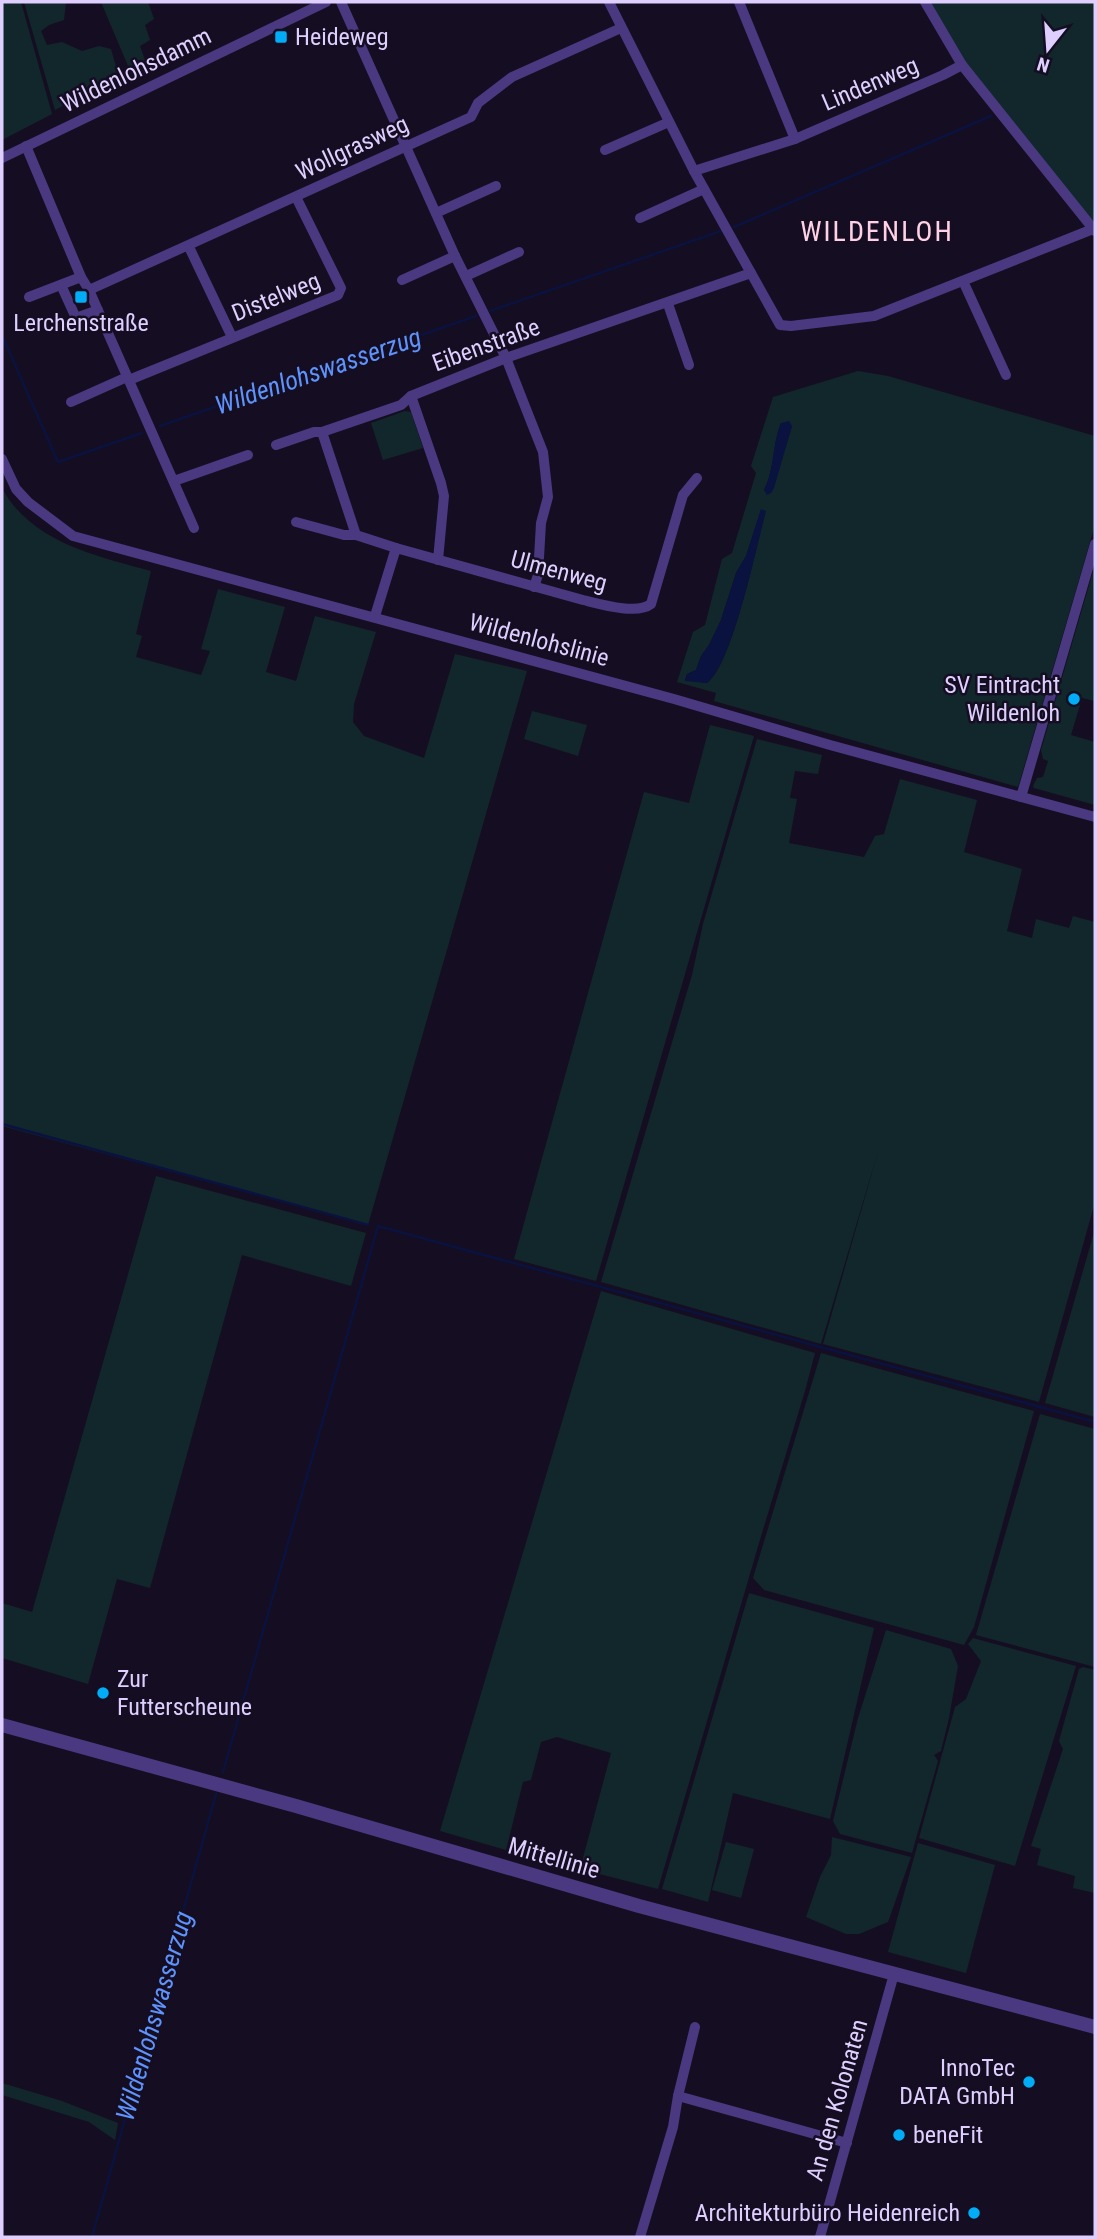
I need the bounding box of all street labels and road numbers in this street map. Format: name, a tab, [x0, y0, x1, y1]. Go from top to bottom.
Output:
street label: Wildenlohsdamm	[56, 22, 216, 118]
street label: Lindenweg	[818, 51, 922, 117]
street label: Wollgrasweg	[291, 110, 413, 186]
street label: Distelweg	[228, 267, 324, 327]
street label: Eibenstraße	[428, 313, 544, 377]
street label: Ulmenweg	[508, 545, 610, 597]
street label: Wildenlohslinie	[466, 608, 612, 672]
street label: Mittellinie	[505, 1832, 603, 1884]
street label: An den Kolonaten	[801, 2016, 873, 2184]

